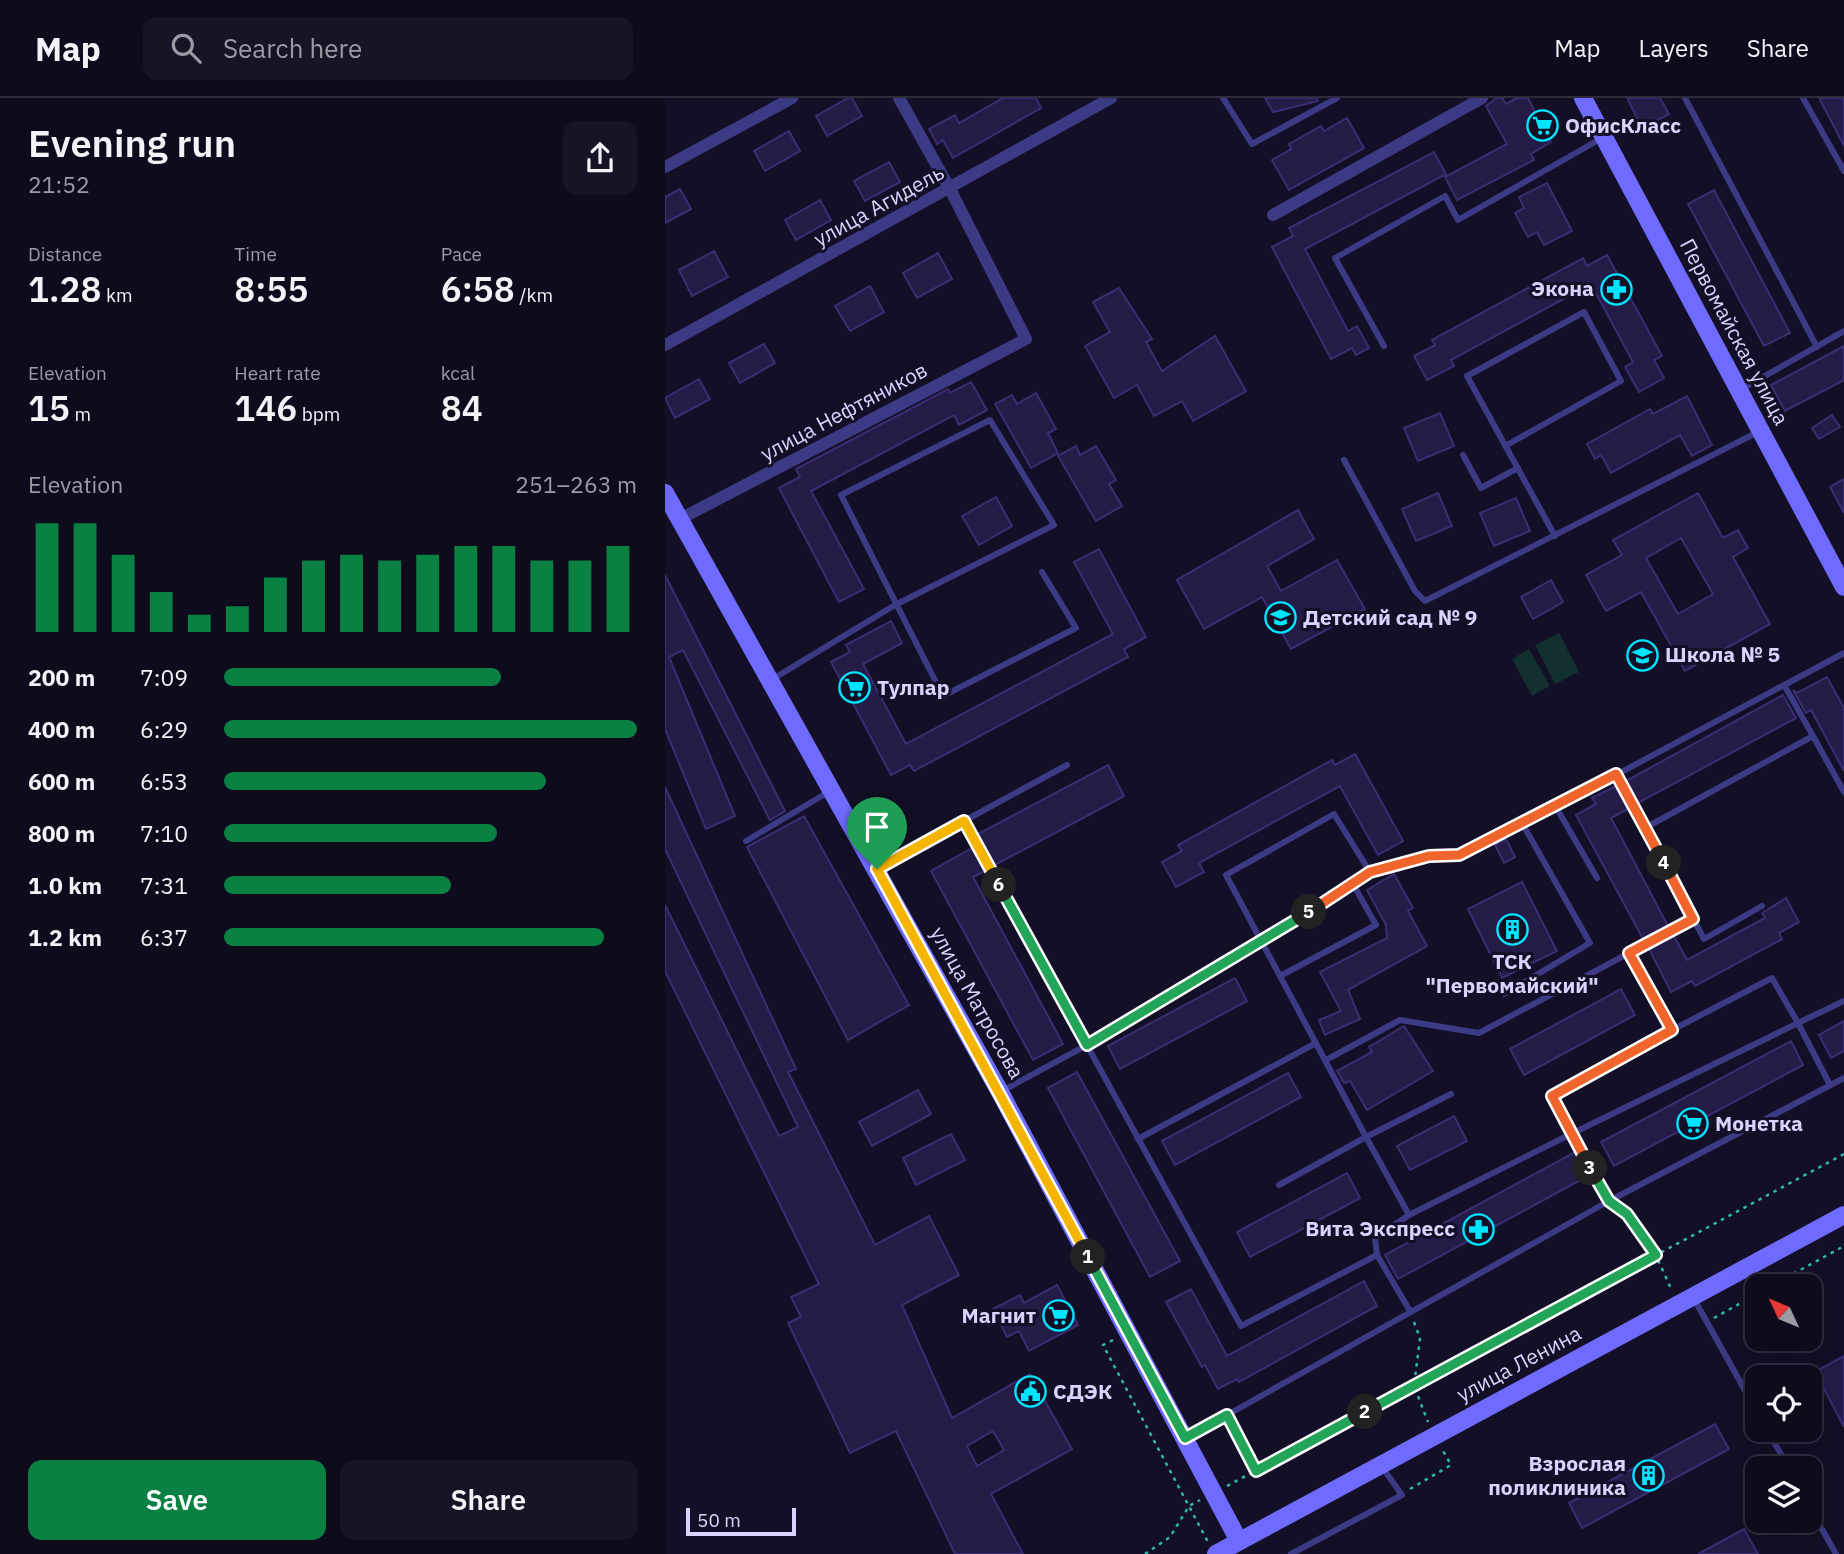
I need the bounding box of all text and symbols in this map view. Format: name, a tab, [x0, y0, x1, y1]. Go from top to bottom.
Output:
search box	[143, 17, 633, 80]
text: Map	[35, 27, 101, 70]
icon: search	[167, 29, 205, 67]
text: Search here	[223, 31, 362, 65]
text: Map	[1554, 32, 1601, 64]
text: Layers	[1639, 32, 1709, 64]
text: Share	[1747, 32, 1809, 64]
supermarket icon: ОфисКласс	[1525, 109, 1559, 143]
place label: ОфисКласс	[1565, 111, 1681, 139]
text: Evening run	[28, 118, 236, 167]
button: share	[563, 121, 637, 195]
street label: улица Агидель	[808, 158, 949, 252]
text: 21:52	[28, 169, 90, 199]
street label: Первомайская улица	[1674, 233, 1796, 430]
text: Distance	[28, 242, 102, 266]
text: Time	[234, 242, 277, 266]
text: Pace	[441, 242, 482, 266]
text: 1.28	[28, 266, 101, 312]
text: 8:55	[234, 266, 309, 312]
text: 6:58	[441, 266, 515, 312]
pharmacy icon: Экона	[1600, 272, 1634, 306]
place label: Экона	[1531, 274, 1594, 302]
text: km	[101, 283, 133, 307]
text: /km	[515, 283, 553, 307]
street label: улица Нефтяников	[755, 355, 932, 467]
text: Elevation	[28, 361, 107, 385]
text: Heart rate	[234, 361, 321, 385]
text: kcal	[441, 361, 475, 385]
text: 15	[28, 385, 70, 431]
text: 146	[234, 385, 297, 431]
text: 84	[441, 385, 483, 431]
text: m	[70, 402, 91, 426]
text: bpm	[297, 402, 340, 426]
text: Elevation	[28, 469, 123, 499]
text: 251–263 m	[515, 469, 637, 499]
school or university icon: Детский сад № 9	[1263, 601, 1297, 635]
place label: Детский сад № 9	[1303, 603, 1477, 631]
school or university icon: Школа № 5	[1625, 638, 1659, 672]
place label: Школа № 5	[1665, 640, 1780, 668]
text: 200 m	[28, 662, 95, 692]
text: 7:09	[140, 662, 188, 692]
supermarket icon: Тулпар	[837, 671, 871, 705]
place label: Тулпар	[877, 673, 949, 701]
text: 400 m	[28, 714, 95, 744]
text: 6:29	[140, 714, 188, 744]
text: 600 m	[28, 766, 95, 796]
text: 6:53	[140, 766, 188, 796]
pin	[847, 797, 907, 869]
icon: arrive	[858, 808, 896, 846]
text: 800 m	[28, 818, 95, 848]
text: 7:10	[140, 818, 188, 848]
pin: 4	[1647, 846, 1681, 880]
text: 4	[1658, 850, 1669, 874]
pin: 6	[981, 868, 1017, 902]
text: 1.0 km	[28, 870, 102, 900]
text: 7:31	[140, 870, 188, 900]
text: 6	[993, 872, 1004, 896]
pin: 5	[1291, 894, 1327, 930]
text: 5	[1303, 899, 1314, 923]
building icon: ТСК "Первомайский"	[1495, 913, 1529, 947]
street label: улица Матросова	[924, 921, 1031, 1084]
text: 1.2 km	[28, 922, 102, 952]
text: 6:37	[140, 922, 188, 952]
place label: ТСК "Первомайский"	[1425, 947, 1599, 999]
supermarket icon: Монетка	[1675, 1107, 1709, 1141]
place label: Монетка	[1715, 1109, 1803, 1137]
pin: 3	[1573, 1150, 1607, 1186]
text: 3	[1584, 1155, 1595, 1179]
pharmacy icon: Вита Экспресс	[1461, 1212, 1495, 1246]
place label: Вита Экспресс	[1305, 1214, 1455, 1242]
pin: 1	[1071, 1240, 1105, 1274]
text: 1	[1082, 1244, 1093, 1268]
north arrow	[1745, 1274, 1822, 1351]
map controls	[1745, 1274, 1822, 1533]
supermarket icon: Магнит	[1042, 1299, 1076, 1333]
place label: Магнит	[961, 1301, 1036, 1329]
street label: улица Ленина	[1451, 1319, 1586, 1408]
button: locate	[1745, 1365, 1822, 1442]
public building icon: СДЭК	[1013, 1375, 1047, 1409]
place label: СДЭК	[1053, 1377, 1112, 1405]
pin: 2	[1347, 1394, 1383, 1430]
text: 2	[1359, 1399, 1370, 1423]
place label: Взрослая поликлиника	[1488, 1449, 1626, 1501]
button: layers	[1745, 1456, 1822, 1533]
building icon: Взрослая поликлиника	[1632, 1459, 1666, 1493]
button: Save	[28, 1460, 326, 1540]
button: Share	[340, 1460, 637, 1540]
scale bar	[686, 1505, 796, 1537]
text: 50 m	[697, 1508, 741, 1532]

